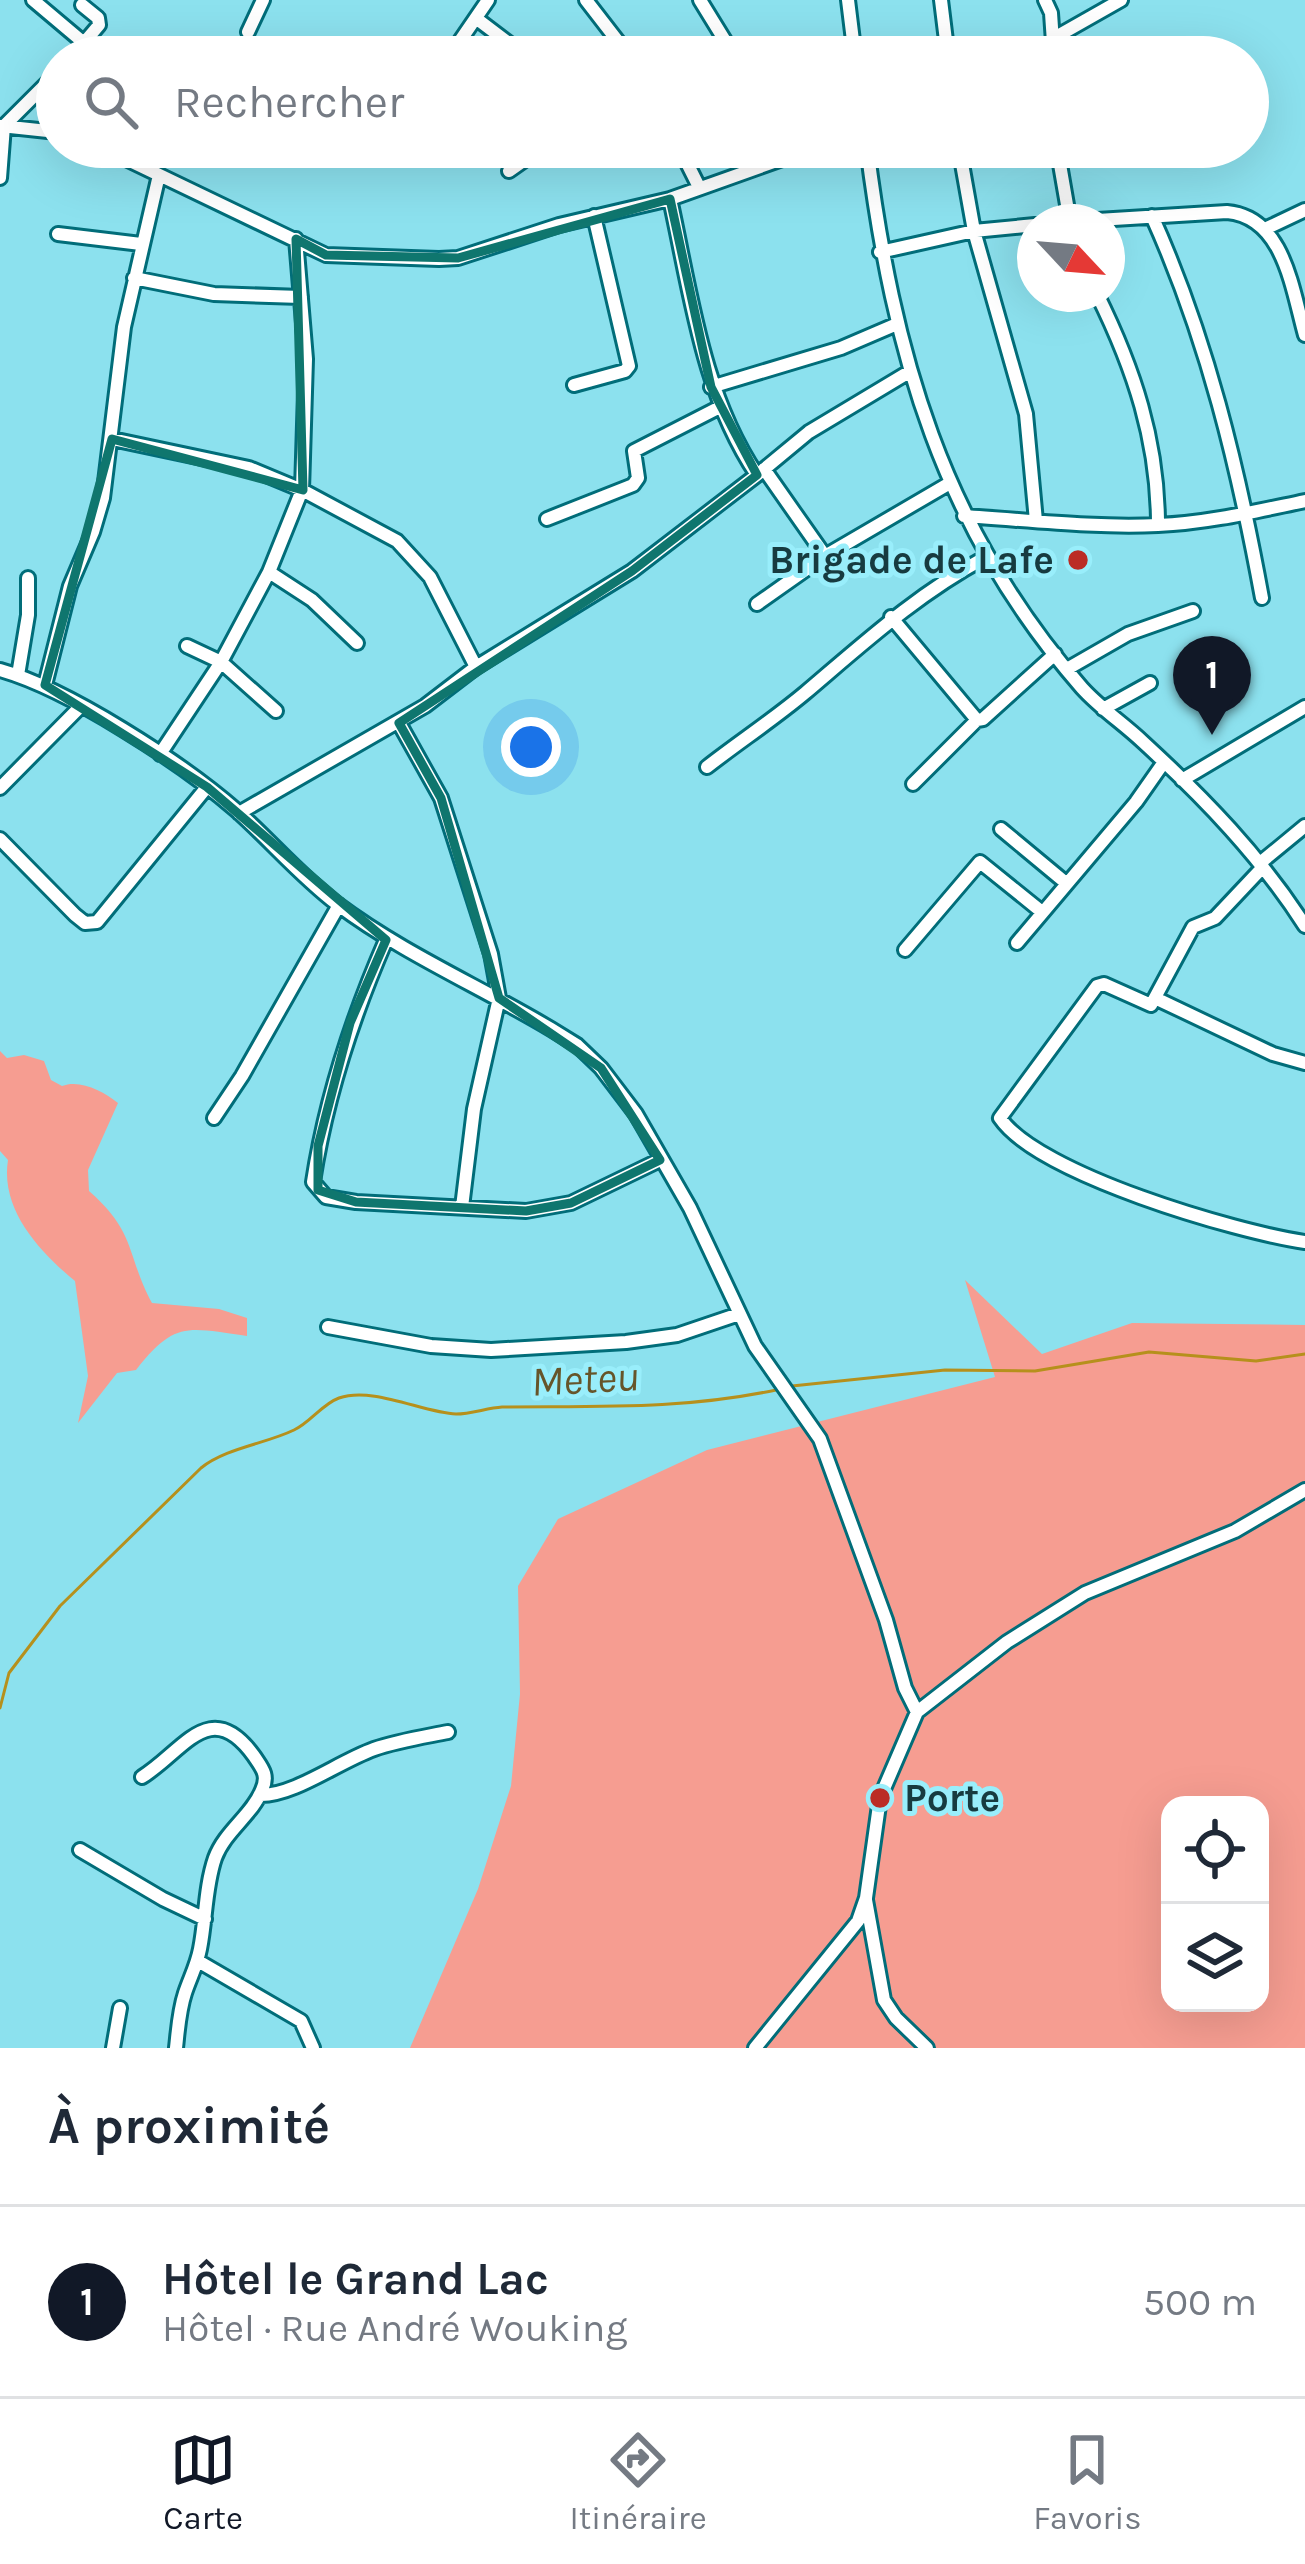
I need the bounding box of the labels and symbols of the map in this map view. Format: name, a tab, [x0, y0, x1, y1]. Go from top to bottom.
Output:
north arrow	[1017, 204, 1125, 312]
place label: Brigade de Lafe	[769, 537, 1054, 583]
marker: Brigade de Lafe	[1065, 547, 1091, 573]
pin: 1	[1173, 636, 1251, 735]
your location	[501, 717, 561, 777]
water label: Meteu	[530, 1351, 640, 1407]
place label: Porte	[904, 1775, 1000, 1821]
marker: Porte	[867, 1785, 893, 1811]

